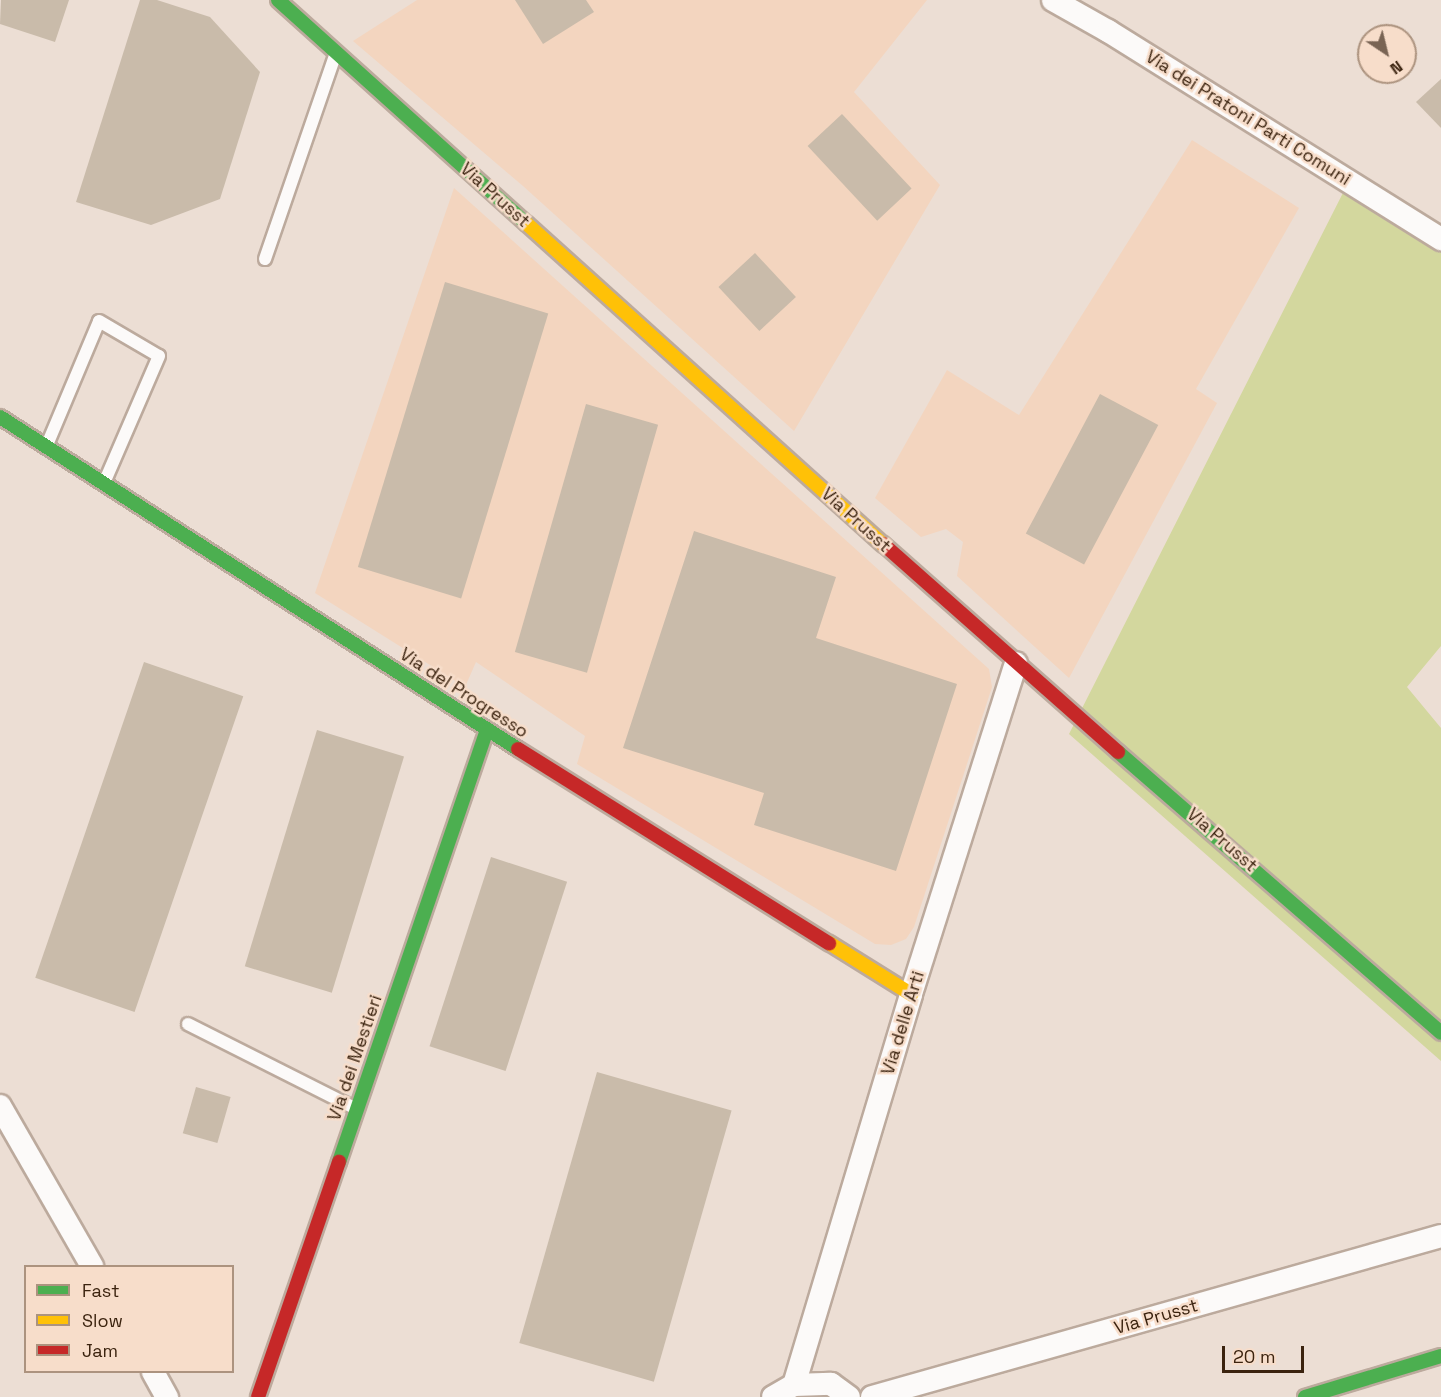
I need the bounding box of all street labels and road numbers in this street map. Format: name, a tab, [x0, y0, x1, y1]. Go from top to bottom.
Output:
street label: Via dei Pratoni Parti Comuni	[1142, 46, 1354, 190]
street label: Via Prusst	[456, 158, 534, 232]
street label: Via Prusst	[817, 483, 895, 557]
street label: Via del Progresso	[396, 643, 532, 743]
street label: Via Prusst	[1182, 804, 1262, 876]
street label: Via delle Arti	[877, 968, 929, 1078]
street label: Via dei Mestieri	[323, 992, 387, 1124]
street label: Via Prusst	[1112, 1295, 1200, 1339]

